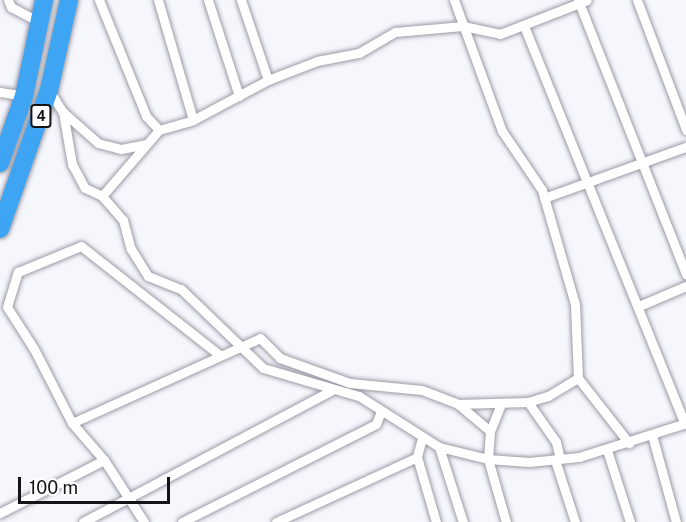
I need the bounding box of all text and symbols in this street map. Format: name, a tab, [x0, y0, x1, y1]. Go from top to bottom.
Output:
road number: 4	[29, 105, 53, 127]
scale bar	[21, 465, 172, 503]
text: 100 m	[29, 477, 78, 498]

